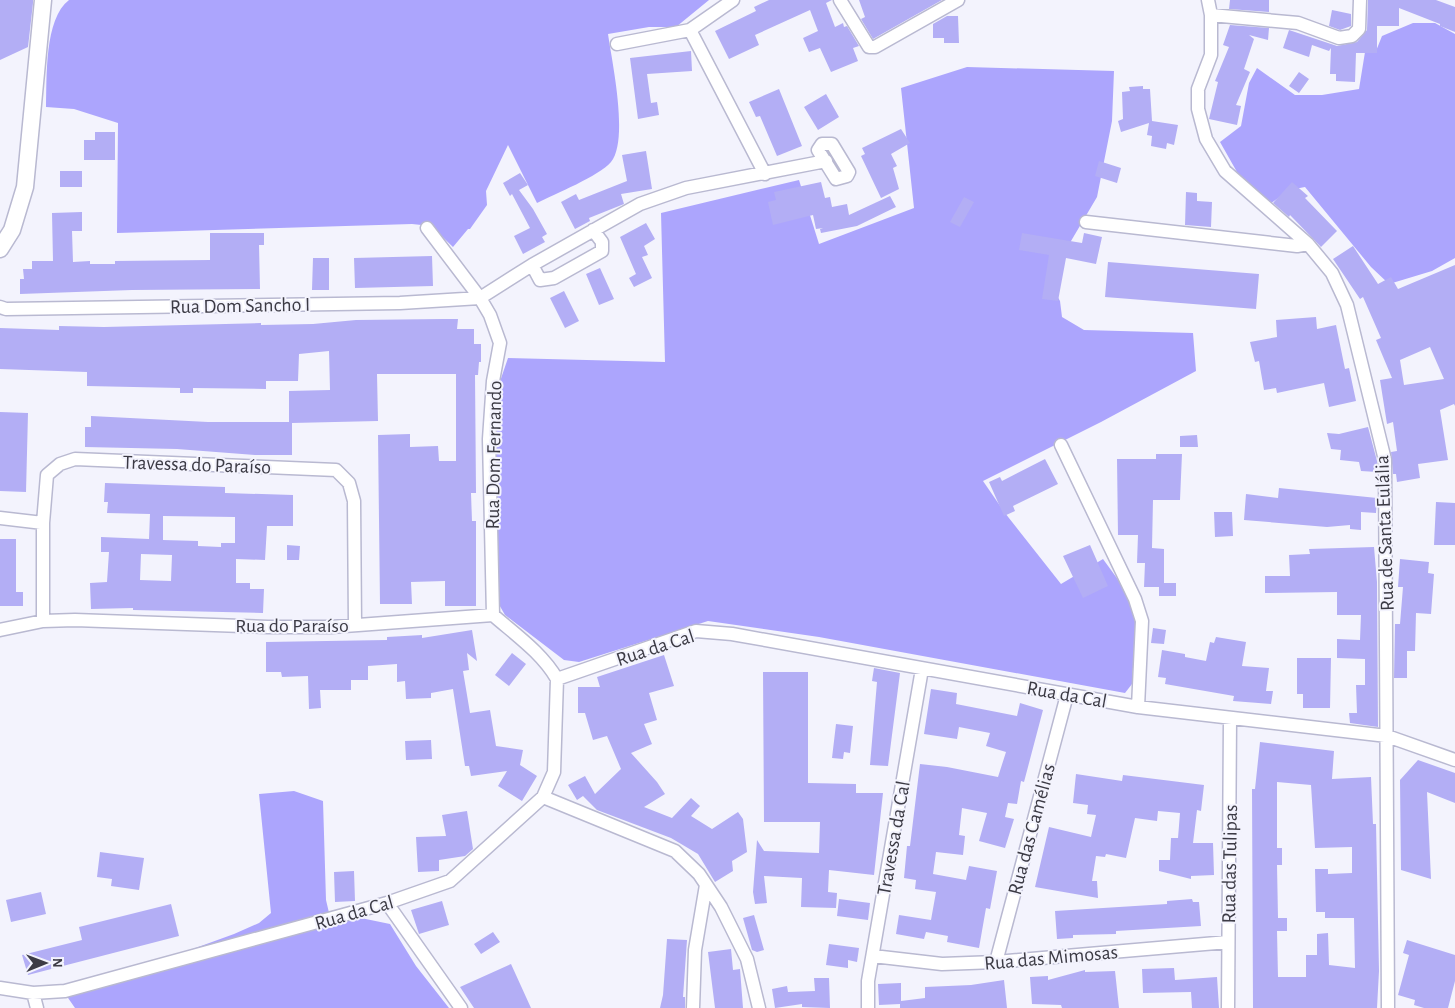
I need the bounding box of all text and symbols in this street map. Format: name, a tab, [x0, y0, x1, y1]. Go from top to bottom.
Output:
street label: Rua Dom Sancho I	[170, 295, 310, 317]
street label: Rua Dom Fernando	[483, 380, 505, 530]
street label: Travessa do Paraíso	[122, 452, 272, 478]
street label: Rua de Santa Eulália	[1372, 455, 1398, 611]
street label: Rua do Paraíso	[235, 616, 349, 636]
street label: Rua da Cal	[614, 626, 697, 670]
street label: Rua da Cal	[1025, 678, 1108, 712]
street label: Rua das Camélias	[1005, 762, 1059, 897]
street label: Travessa da Cal	[874, 779, 914, 897]
street label: Rua das Tulipas	[1219, 804, 1241, 924]
street label: Rua da Cal	[313, 892, 396, 934]
north arrow	[20, 938, 70, 988]
street label: Rua das Mimosas	[983, 942, 1119, 974]
text: N	[50, 958, 64, 968]

